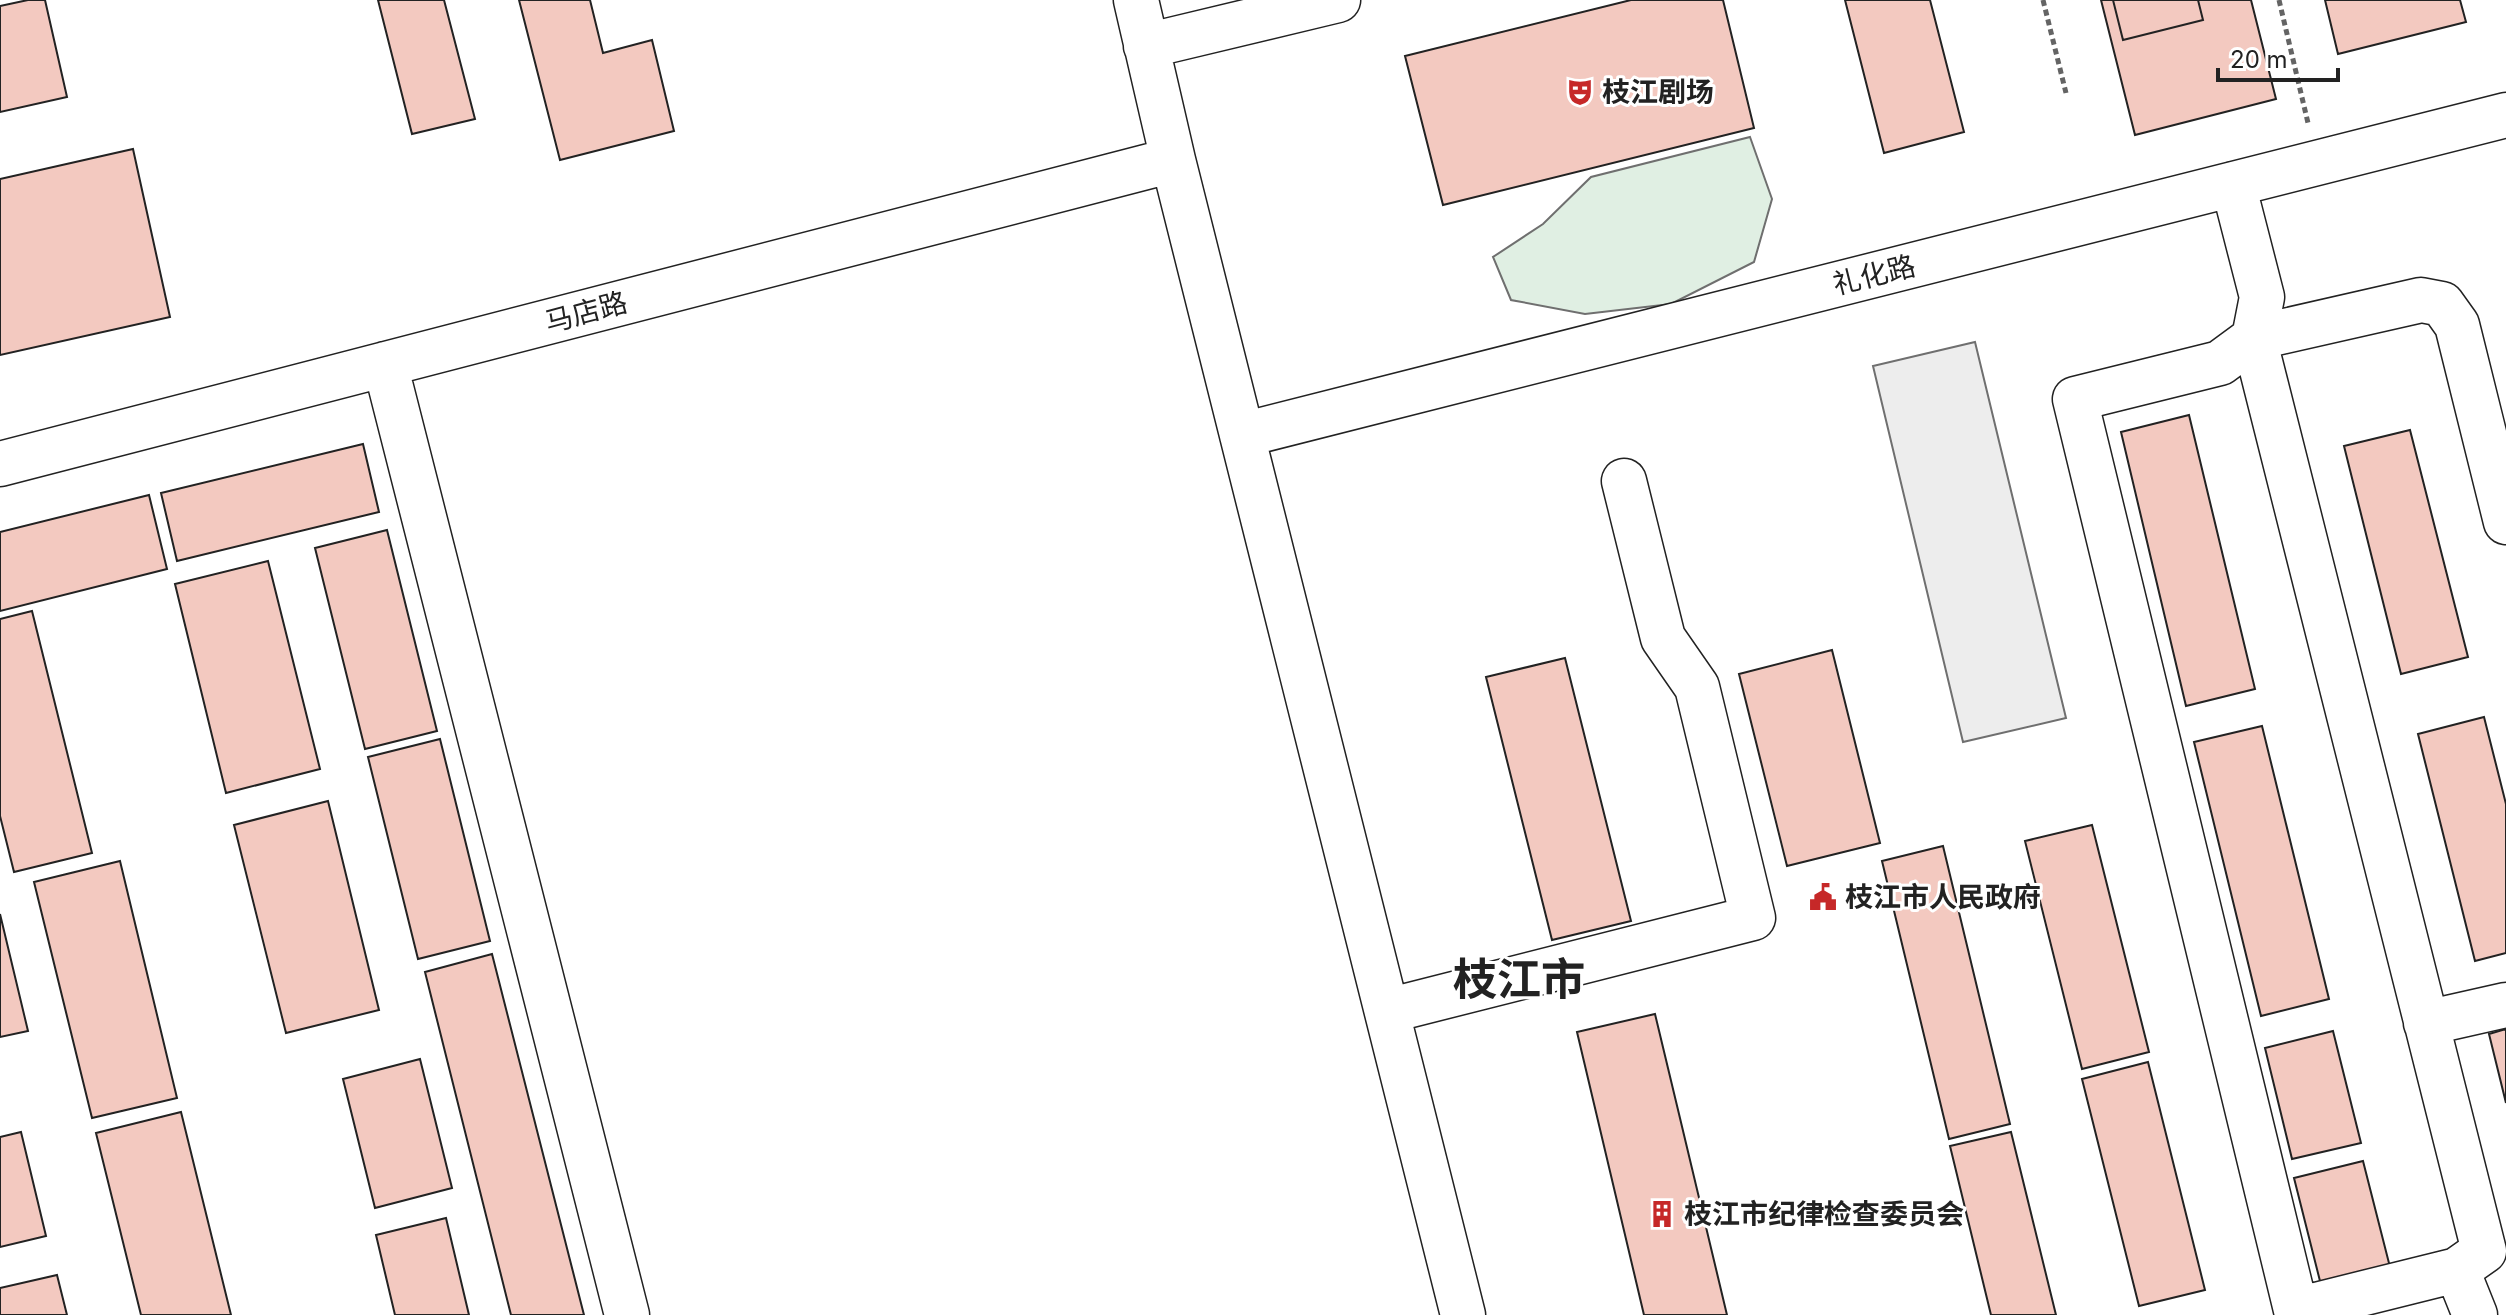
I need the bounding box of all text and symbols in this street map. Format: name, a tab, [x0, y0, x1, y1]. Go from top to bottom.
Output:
scale bar	[2218, 32, 2338, 82]
text: 20 m	[2230, 45, 2288, 74]
place label: 枝江剧场	[1602, 75, 1714, 109]
theatre icon: 枝江剧场	[1565, 77, 1595, 107]
street label: 礼化路	[1829, 248, 1919, 302]
street label: 马店路	[541, 285, 631, 339]
place label: 枝江市人民政府	[1845, 880, 2041, 914]
public building icon: 枝江市人民政府	[1808, 882, 1838, 912]
district label: 枝江市	[1453, 952, 1585, 1006]
place label: 枝江市纪律检查委员会	[1684, 1197, 1964, 1231]
building icon: 枝江市纪律检查委员会	[1647, 1199, 1677, 1229]

